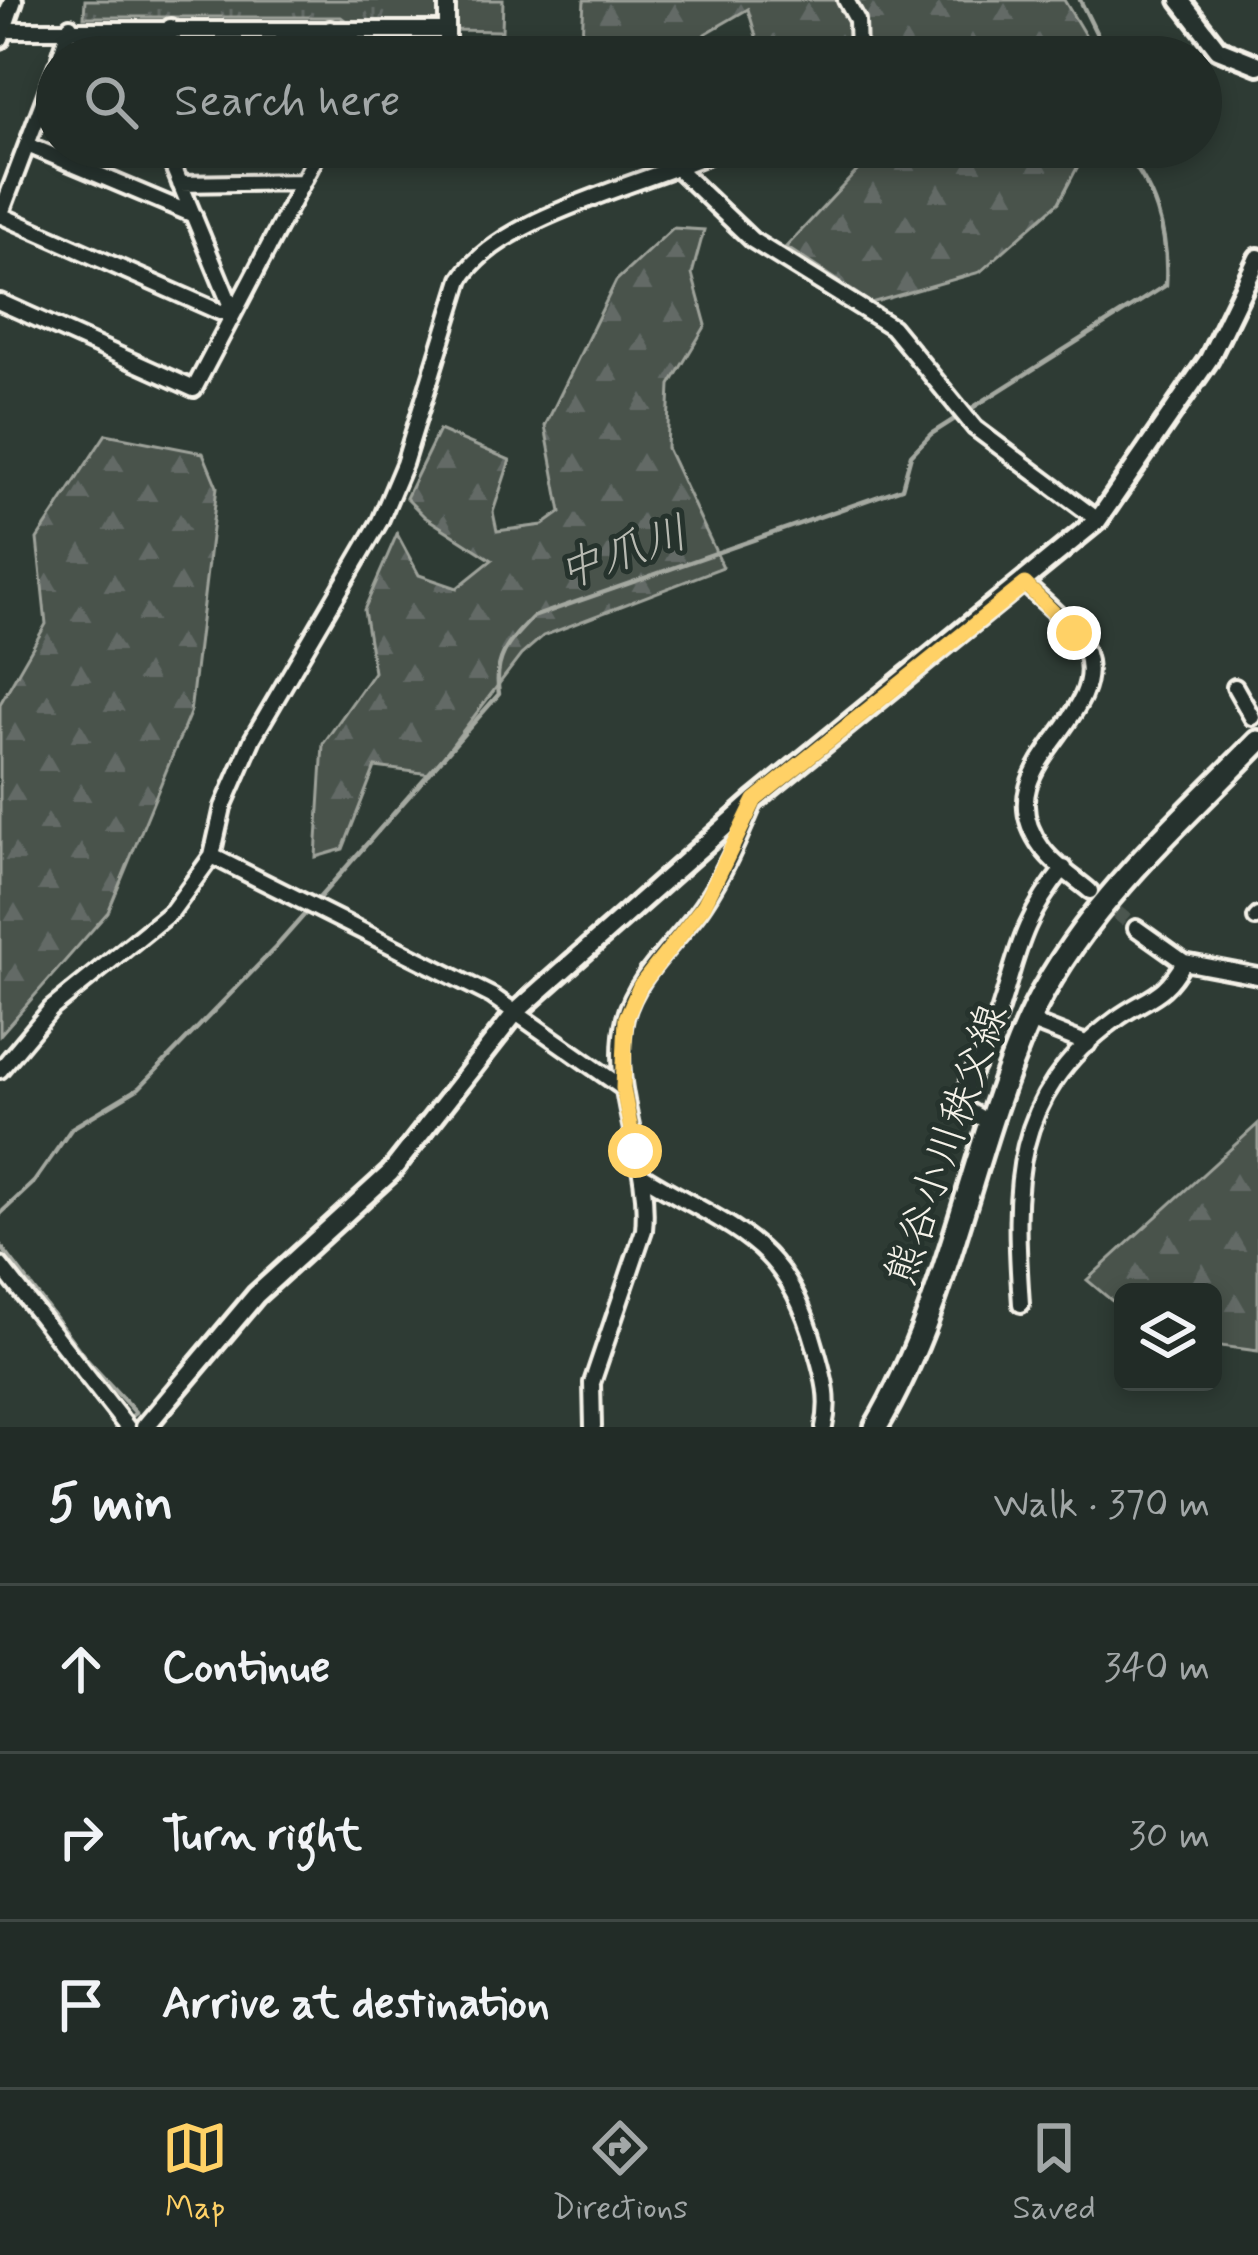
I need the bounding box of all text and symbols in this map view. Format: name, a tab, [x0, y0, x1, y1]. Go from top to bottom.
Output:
search box	[36, 36, 1222, 168]
icon: search	[78, 69, 144, 135]
text: Search here	[174, 73, 401, 132]
water label: 中爪川	[550, 504, 696, 604]
route end	[1047, 606, 1101, 660]
street label: 熊谷小川秩父線	[874, 997, 1022, 1293]
route start	[608, 1124, 662, 1178]
map controls	[1114, 1283, 1222, 1391]
button: layers	[1114, 1283, 1222, 1391]
text: 5 min	[48, 1472, 173, 1538]
text: Walk · 370 m	[993, 1480, 1210, 1531]
icon: ahead	[48, 1636, 114, 1702]
text: Continue	[162, 1639, 330, 1698]
text: 340 m	[1104, 1643, 1210, 1694]
icon: right	[48, 1804, 114, 1870]
text: Turn right	[162, 1807, 362, 1866]
text: 30 m	[1128, 1811, 1210, 1862]
icon: arrive	[48, 1972, 114, 2038]
text: Arrive at destination	[162, 1975, 550, 2034]
tab: Map	[162, 2115, 228, 2231]
tab: Directions	[552, 2115, 688, 2231]
tab: Saved	[1012, 2115, 1096, 2231]

